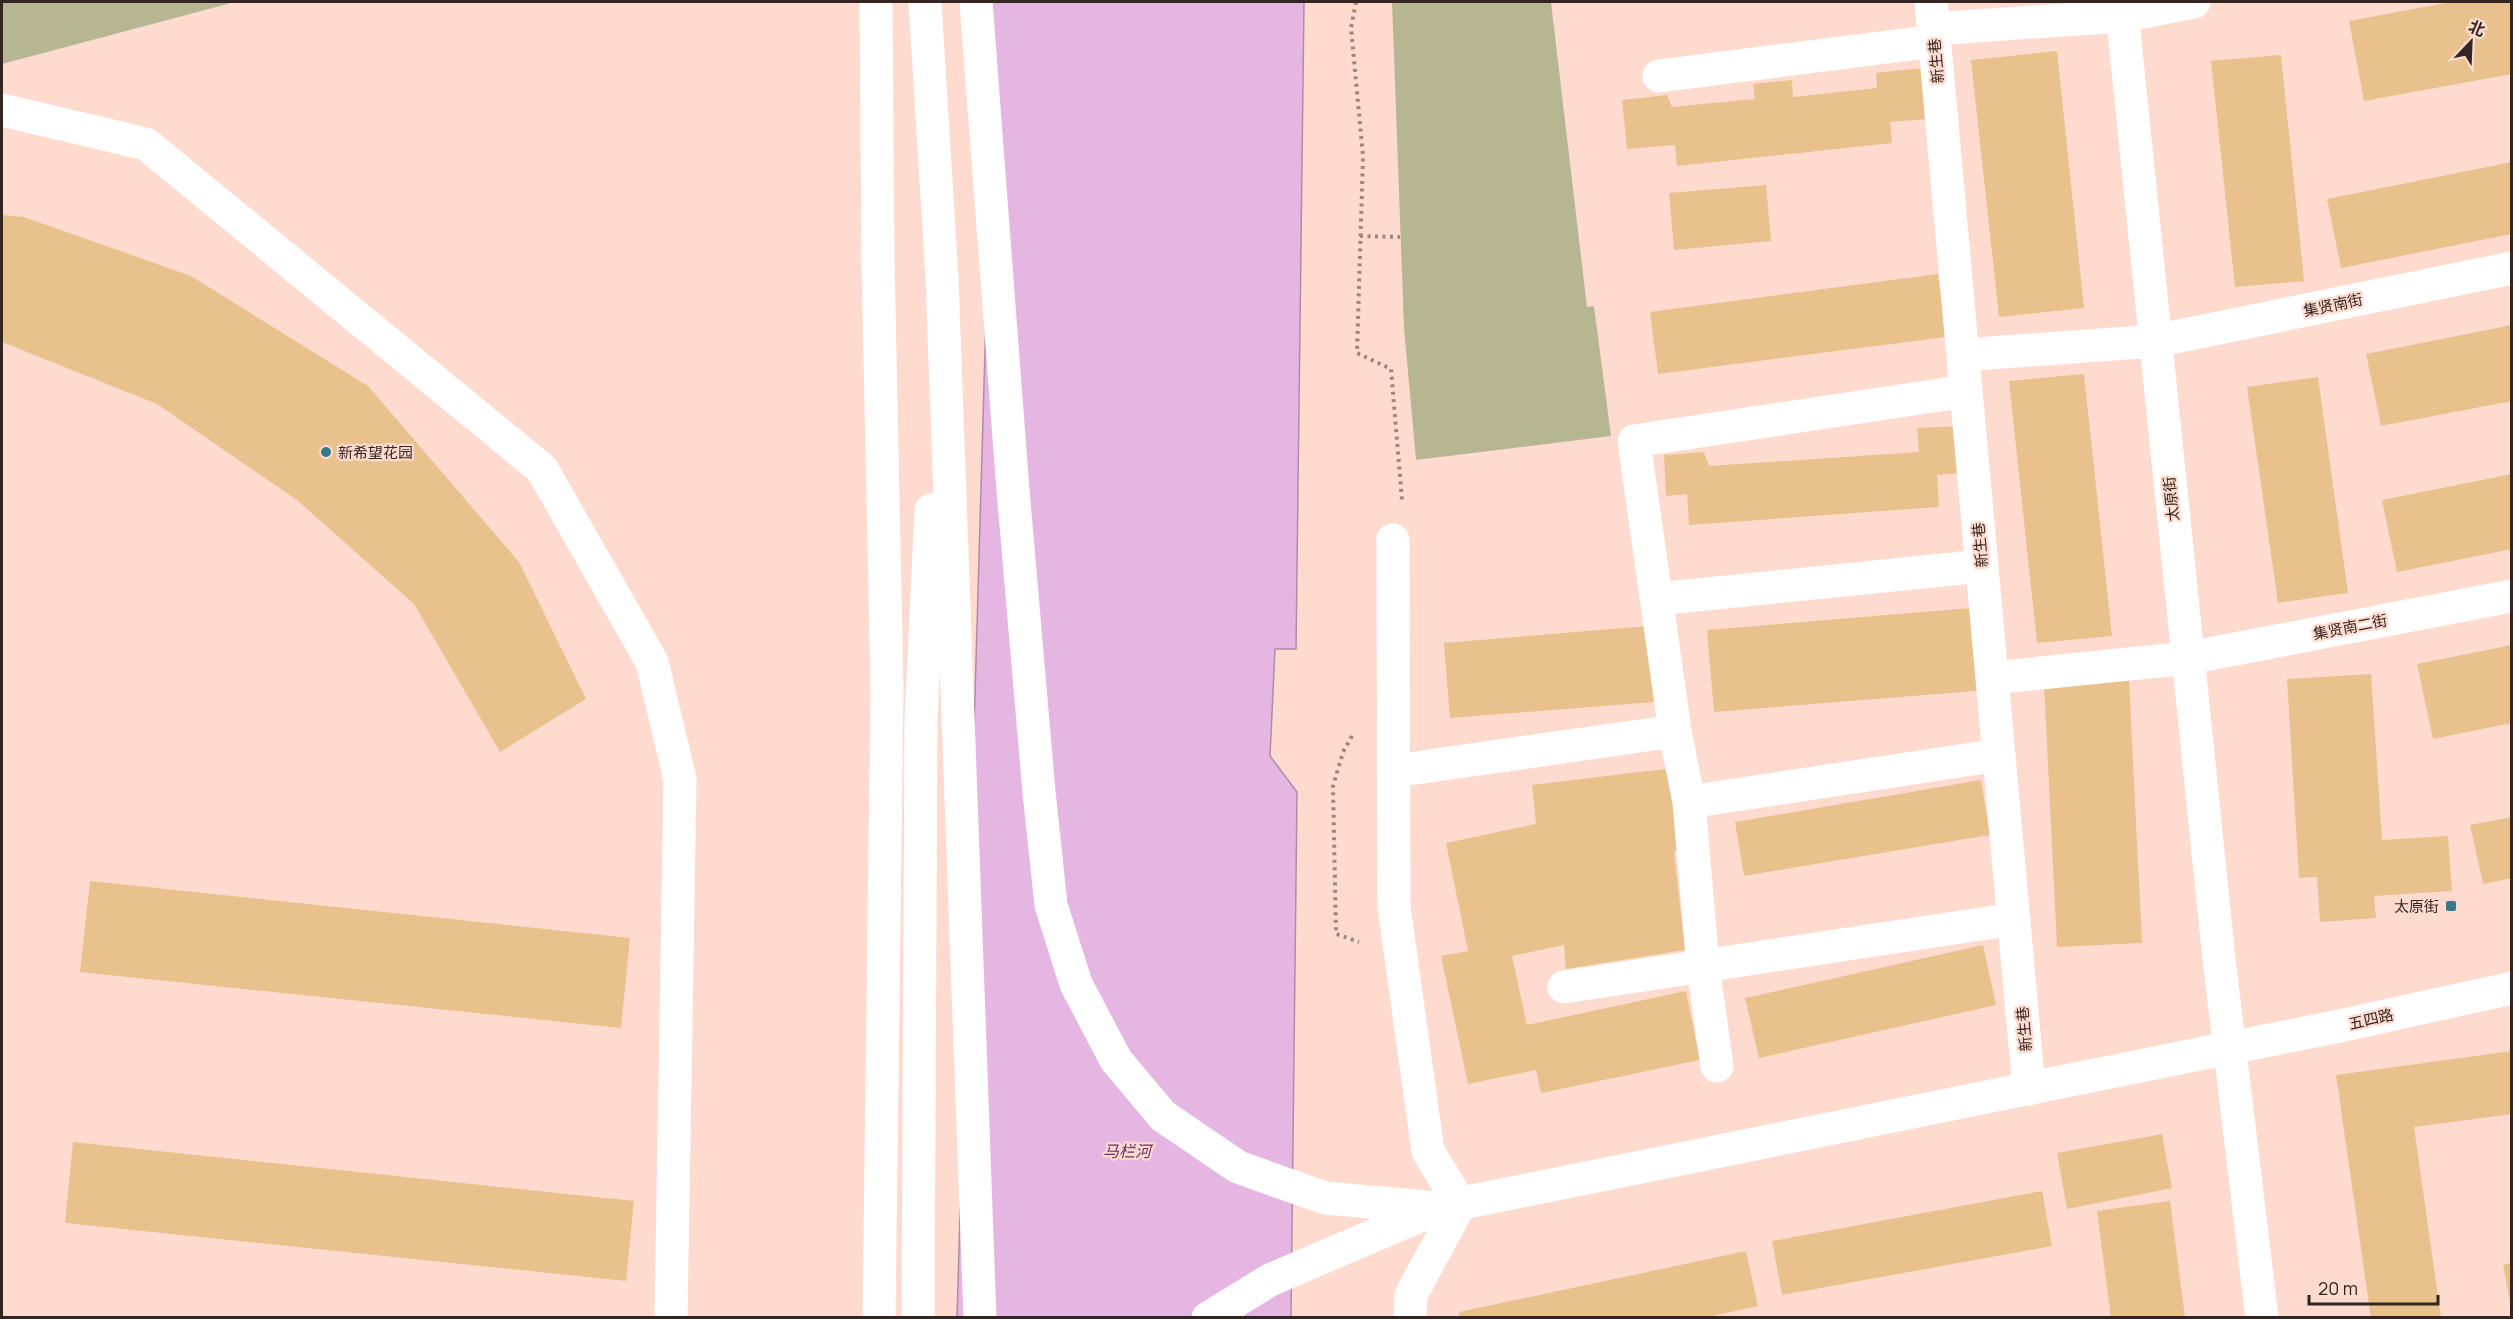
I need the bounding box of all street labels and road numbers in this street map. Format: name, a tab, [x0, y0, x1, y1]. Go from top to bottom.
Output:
street label: 新生巷	[1924, 38, 1948, 84]
street label: 集贤南街	[2301, 288, 2365, 322]
street label: 太原街	[2158, 476, 2184, 522]
street label: 新生巷	[1968, 522, 1992, 568]
street label: 集贤南二街	[2311, 610, 2389, 644]
street label: 五四路	[2347, 1004, 2395, 1034]
street label: 新生巷	[2012, 1006, 2036, 1052]

